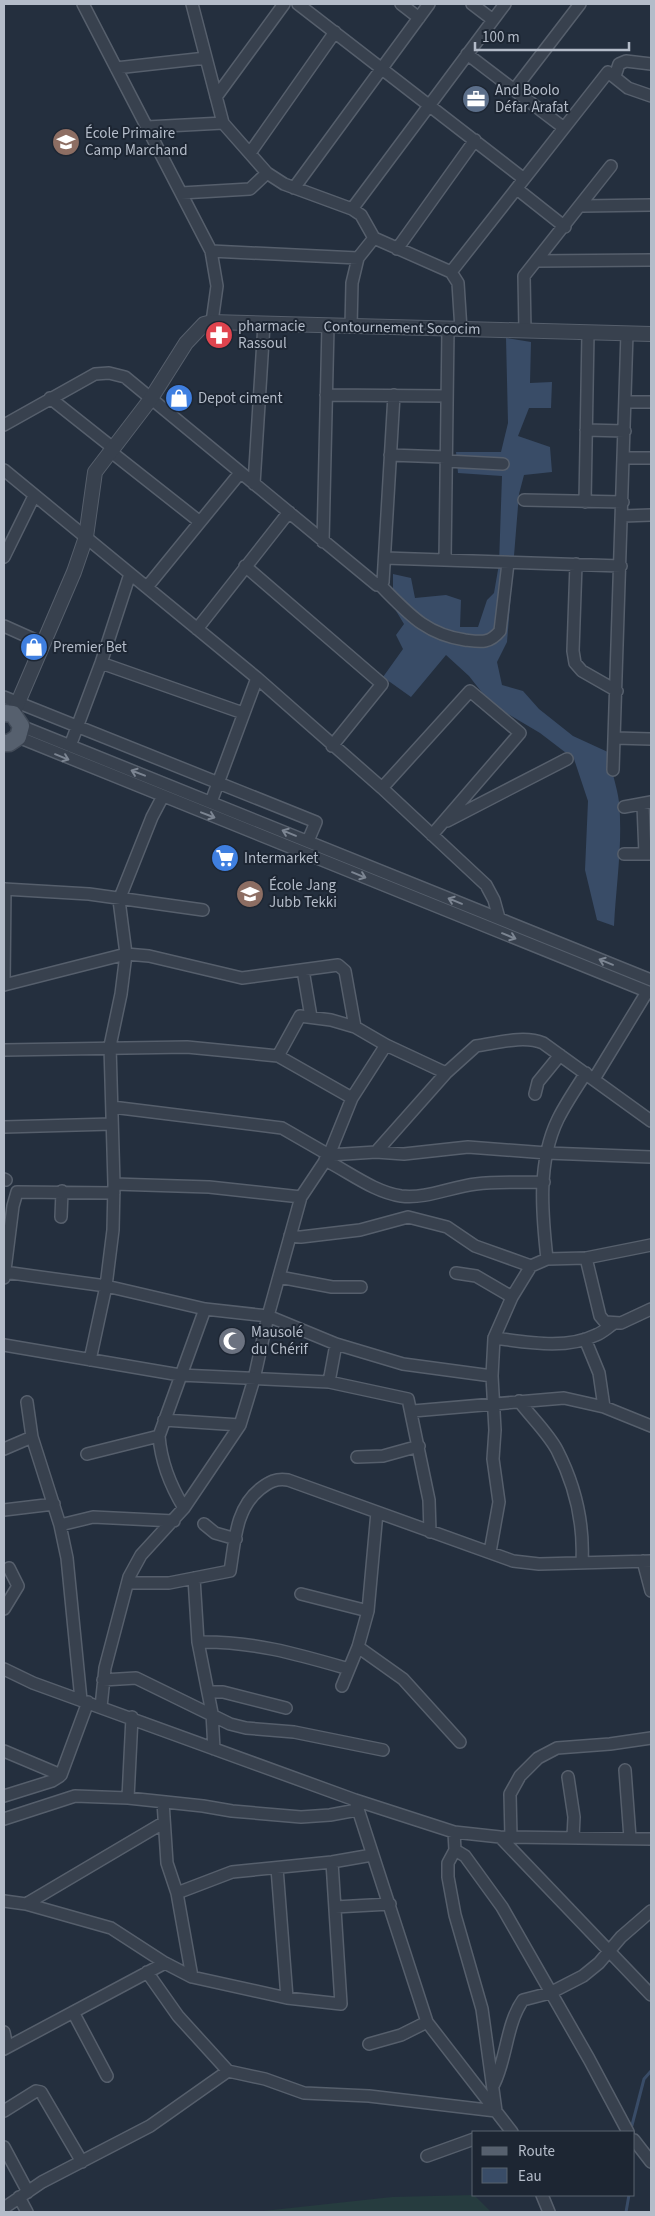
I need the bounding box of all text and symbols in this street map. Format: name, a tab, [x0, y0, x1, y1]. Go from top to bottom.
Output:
scale bar	[475, 20, 629, 52]
text: 100 m	[482, 27, 520, 48]
place label: And Boolo Défar Arafat	[495, 80, 569, 118]
office icon: And Boolo Défar Arafat	[461, 84, 491, 114]
place label: École Primaire Camp Marchand	[85, 123, 188, 161]
school or university icon: École Primaire Camp Marchand	[51, 127, 81, 157]
place label: pharmacie Rassoul	[238, 316, 305, 354]
street label: Contournement Sococim	[323, 316, 481, 340]
pharmacy icon: pharmacie Rassoul	[204, 320, 234, 350]
shop icon: Depot ciment	[164, 383, 194, 413]
place label: Depot ciment	[198, 388, 283, 409]
shop icon: Premier Bet	[19, 632, 49, 662]
place label: Premier Bet	[53, 637, 127, 658]
one-way arrow	[54, 752, 69, 762]
one-way arrow	[131, 768, 146, 777]
one-way arrow	[200, 811, 215, 820]
one-way arrow	[282, 828, 297, 837]
supermarket icon: Intermarket	[210, 843, 240, 873]
place label: Intermarket	[244, 848, 318, 869]
one-way arrow	[351, 872, 366, 881]
place label: École Jang Jubb Tekki	[269, 875, 337, 913]
school or university icon: École Jang Jubb Tekki	[235, 879, 265, 909]
one-way arrow	[448, 895, 463, 904]
one-way arrow	[501, 932, 516, 941]
one-way arrow	[599, 956, 614, 966]
place label: Mausolé du Chérif	[251, 1322, 309, 1360]
mosque icon: Mausolé du Chérif	[217, 1326, 247, 1356]
legend	[472, 2131, 635, 2196]
text: Route	[518, 2141, 555, 2162]
text: Eau	[518, 2166, 542, 2187]

